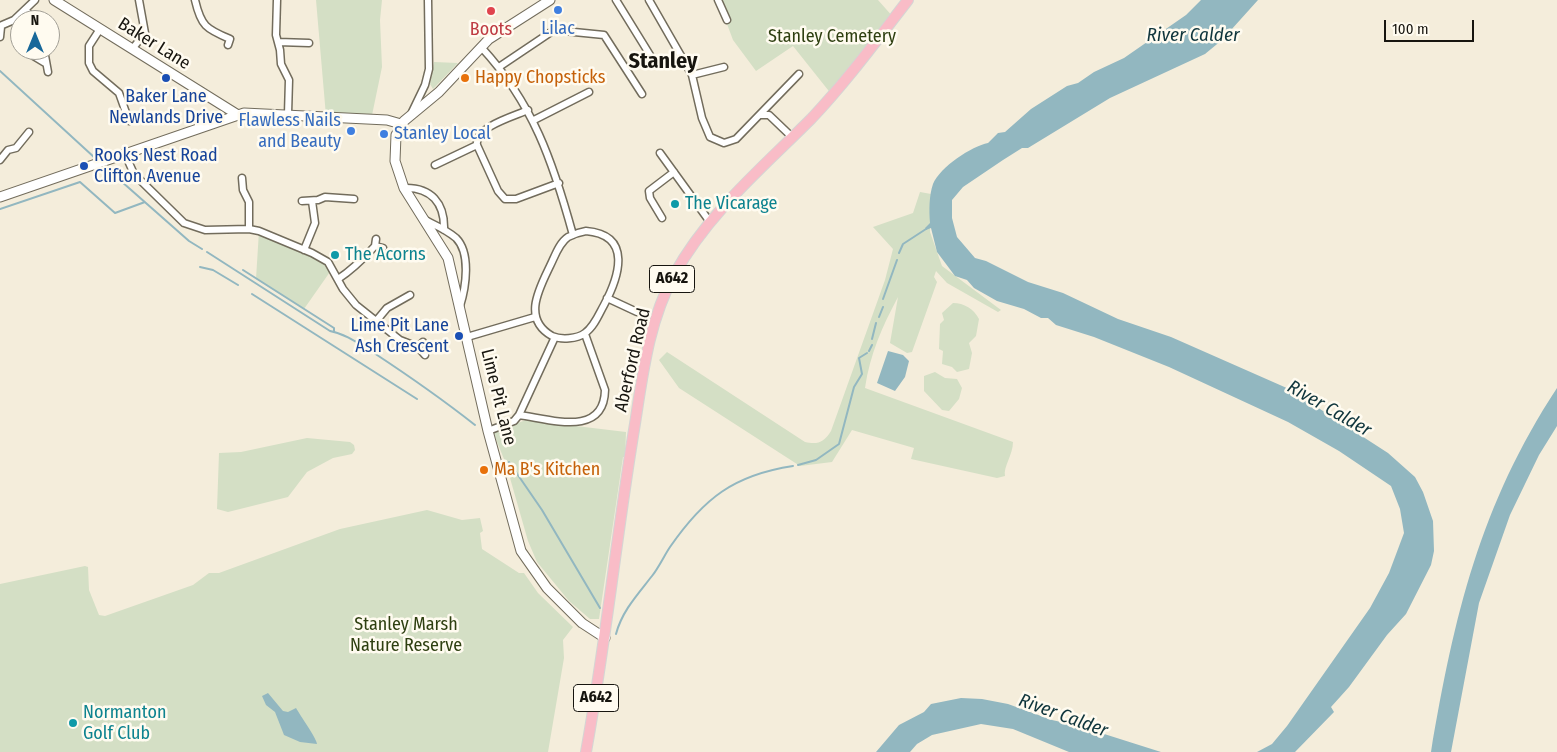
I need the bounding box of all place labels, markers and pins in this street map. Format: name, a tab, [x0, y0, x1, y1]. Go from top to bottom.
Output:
marker: Lilac	[552, 4, 564, 16]
marker: Boots	[485, 5, 497, 17]
place label: Lilac	[541, 18, 575, 40]
place label: Boots	[470, 19, 512, 41]
place label: Happy Chopsticks	[475, 67, 605, 89]
marker: Baker Lane Newlands Drive	[160, 72, 172, 84]
marker: Happy Chopsticks	[459, 72, 471, 84]
place label: Baker Lane Newlands Drive	[109, 86, 223, 128]
place label: Flawless Nails and Beauty	[238, 110, 341, 152]
place label: Stanley Local	[394, 123, 491, 145]
marker: Flawless Nails and Beauty	[345, 125, 357, 137]
marker: Stanley Local	[378, 128, 390, 140]
place label: Rooks Nest Road Clifton Avenue	[94, 145, 218, 188]
marker: Rooks Nest Road Clifton Avenue	[78, 160, 90, 172]
place label: The Vicarage	[685, 193, 777, 215]
marker: The Vicarage	[669, 198, 681, 210]
place label: The Acorns	[345, 244, 426, 266]
marker: The Acorns	[329, 249, 341, 261]
place label: Lime Pit Lane Ash Crescent	[350, 315, 449, 358]
marker: Lime Pit Lane Ash Crescent	[453, 330, 465, 342]
place label: Ma B's Kitchen	[494, 459, 600, 481]
marker: Ma B's Kitchen	[478, 464, 490, 476]
place label: Normanton Golf Club	[83, 702, 166, 744]
marker: Normanton Golf Club	[67, 717, 79, 729]

